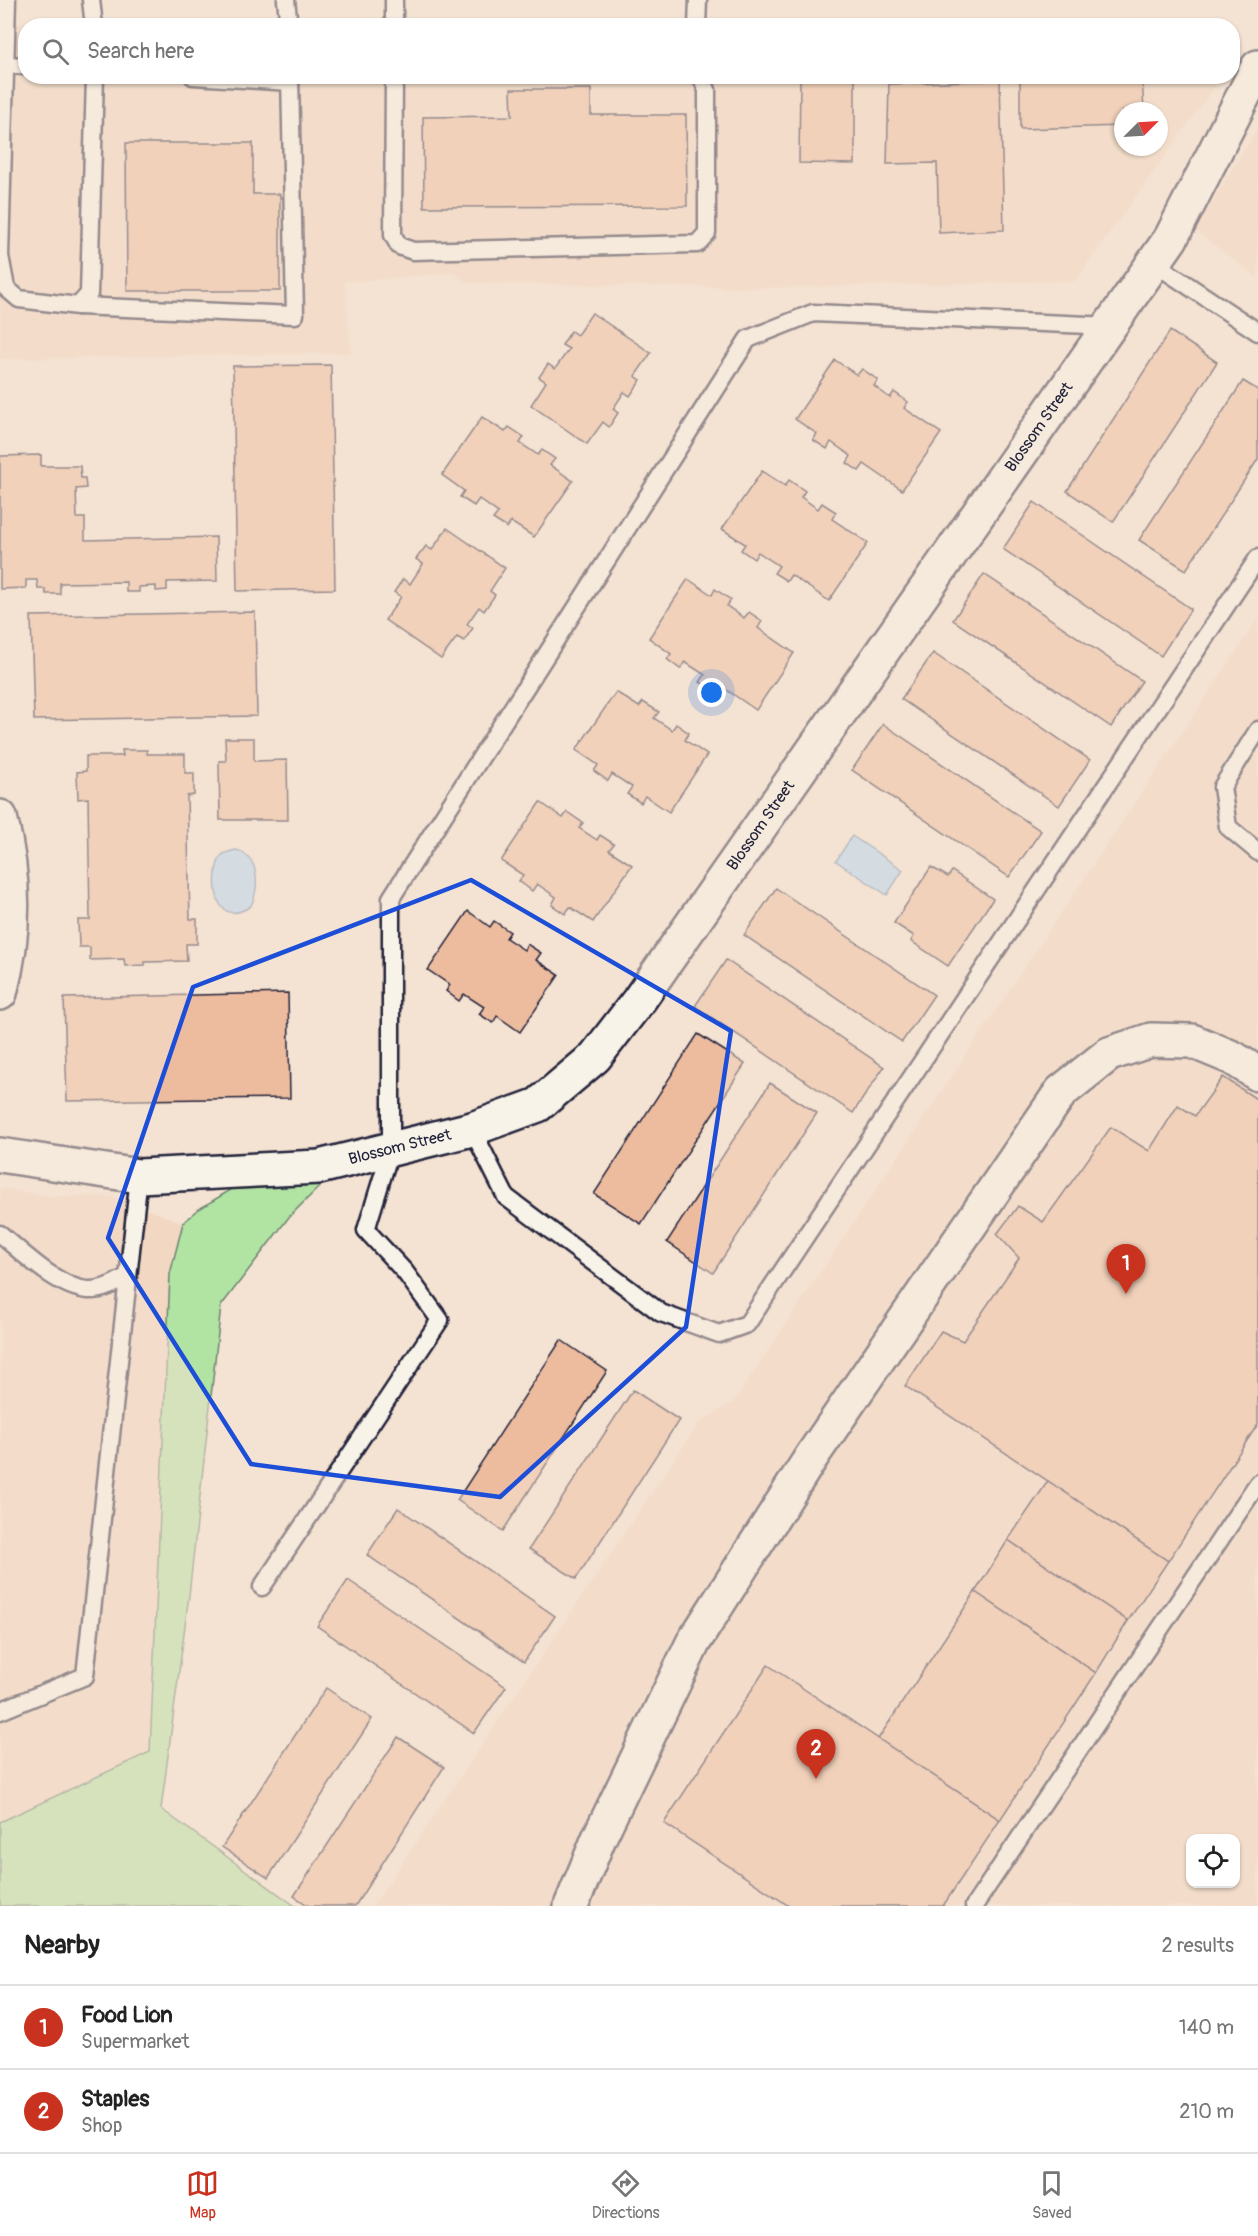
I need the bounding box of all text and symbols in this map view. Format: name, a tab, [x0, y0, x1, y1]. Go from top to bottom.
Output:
search box	[18, 18, 1240, 84]
icon: search	[39, 35, 72, 68]
text: Search here	[87, 37, 194, 65]
north arrow	[1114, 102, 1168, 156]
street label: Blossom Street	[1001, 378, 1078, 476]
your location	[697, 678, 726, 707]
street label: Blossom Street	[723, 776, 799, 874]
street label: Blossom Street	[346, 1124, 454, 1169]
pin: 1	[1106, 1244, 1146, 1294]
pin: 2	[796, 1730, 836, 1779]
map controls	[1186, 1834, 1240, 1888]
button: locate	[1186, 1834, 1240, 1888]
text: Nearby	[24, 1929, 100, 1961]
text: 2 results	[1162, 1933, 1234, 1958]
text: Food Lion	[81, 2001, 173, 2029]
text: 1	[40, 2015, 47, 2040]
text: 140 m	[1179, 2015, 1234, 2040]
text: Supermarket	[81, 2029, 190, 2054]
text: Staples	[81, 2085, 149, 2113]
text: 2	[38, 2099, 49, 2124]
text: 210 m	[1179, 2099, 1234, 2124]
text: Shop	[81, 2113, 122, 2138]
tab: Map	[186, 2167, 219, 2223]
tab: Directions	[592, 2167, 660, 2223]
tab: Saved	[1032, 2167, 1072, 2223]

